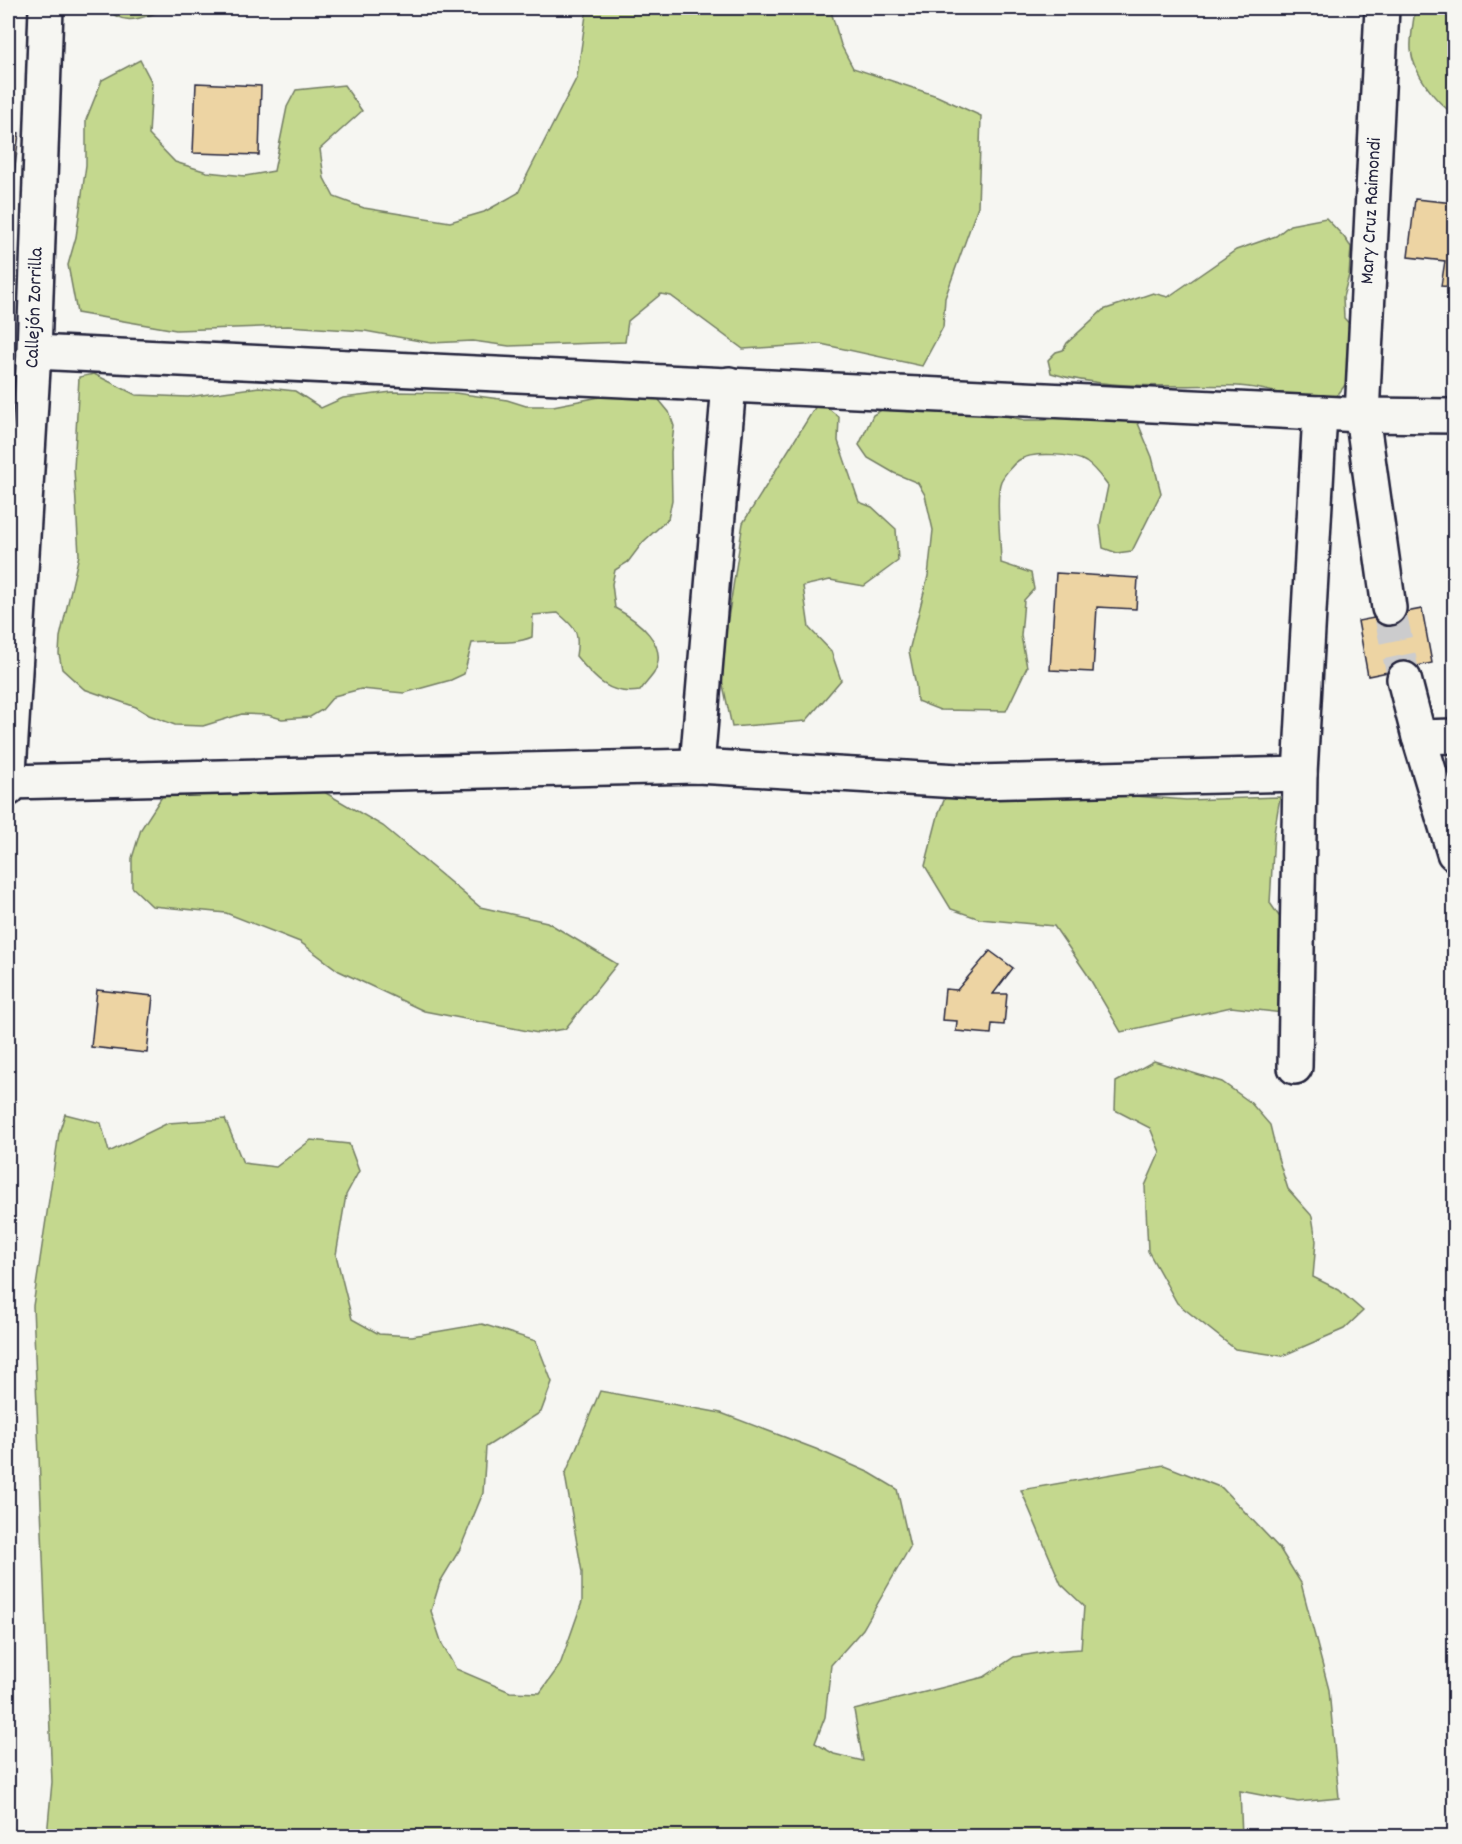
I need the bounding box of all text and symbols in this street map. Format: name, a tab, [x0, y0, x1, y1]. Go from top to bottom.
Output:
street label: Mary Cruz Raimondi	[1354, 137, 1390, 285]
street label: Callejón Zorrilla	[19, 246, 52, 369]

